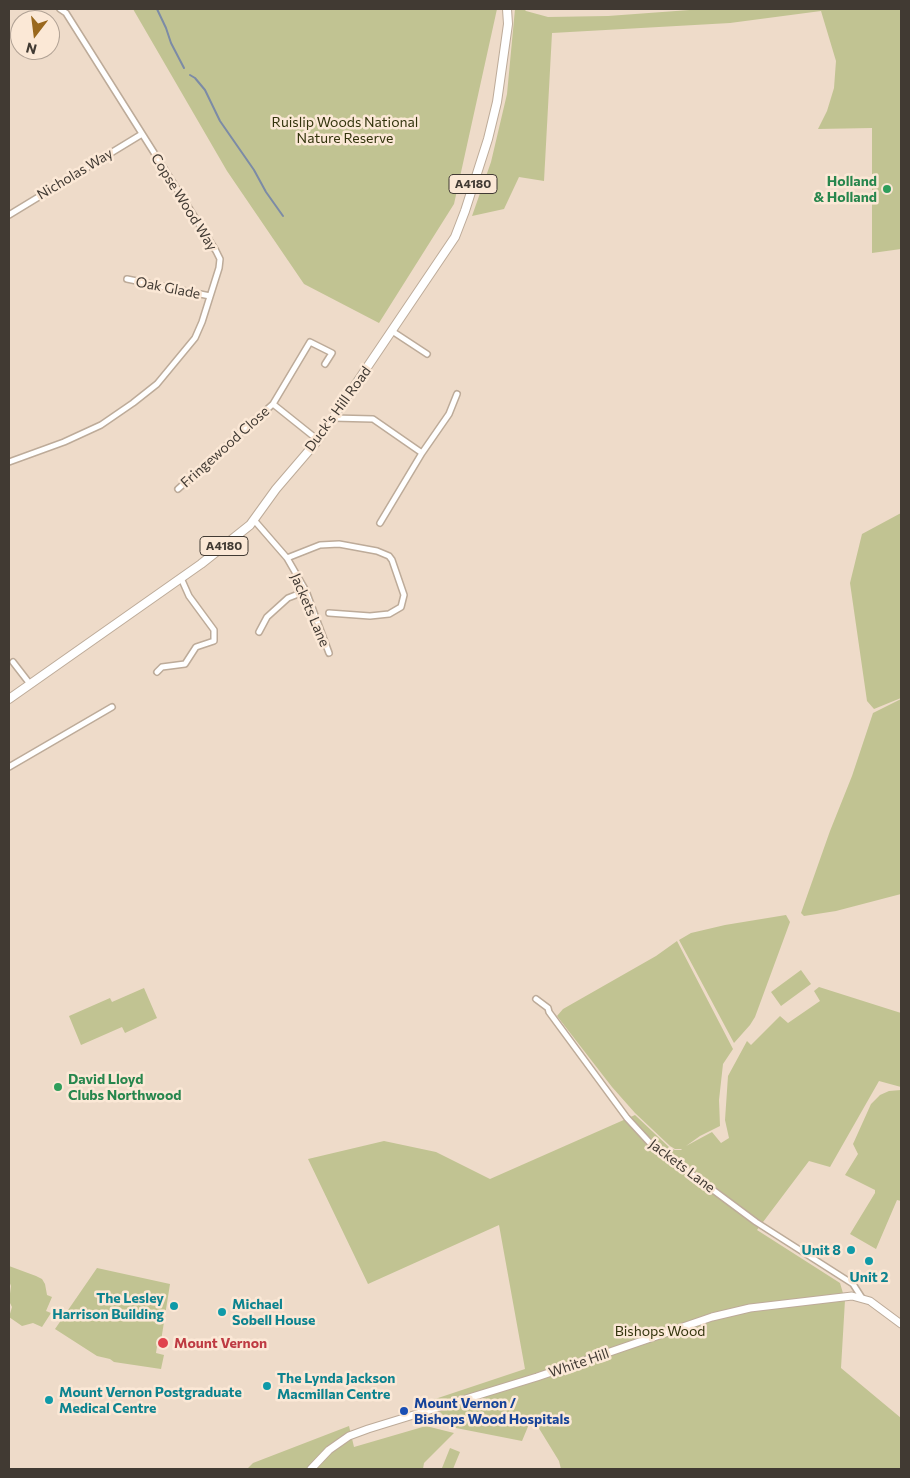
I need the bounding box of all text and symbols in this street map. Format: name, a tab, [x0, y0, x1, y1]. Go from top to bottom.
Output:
north arrow	[10, 10, 60, 60]
text: N	[24, 39, 39, 59]
park label: Ruislip Woods National Nature Reserve	[272, 114, 418, 146]
street label: Nicholas Way	[34, 145, 116, 203]
street label: Copse Wood Way	[147, 150, 221, 254]
place label: Holland & Holland	[813, 173, 877, 206]
road number: A4180	[449, 174, 497, 193]
marker: Holland & Holland	[881, 183, 893, 195]
street label: Oak Glade	[134, 273, 202, 303]
street label: Duck's Hill Road	[301, 363, 375, 455]
street label: Fringewood Close	[177, 403, 273, 491]
road number: A4180	[200, 536, 248, 556]
street label: Jackets Lane	[287, 571, 333, 649]
place label: David Lloyd Clubs Northwood	[68, 1071, 181, 1104]
marker: David Lloyd Clubs Northwood	[52, 1081, 64, 1093]
street label: Jackets Lane	[646, 1136, 718, 1196]
place label: Unit 8	[802, 1242, 841, 1258]
marker: Unit 8	[845, 1244, 857, 1256]
marker: Unit 2	[863, 1255, 875, 1267]
place label: Unit 2	[850, 1269, 888, 1285]
place label: The Lesley Harrison Building	[52, 1290, 164, 1322]
place label: Michael Sobell House	[232, 1296, 315, 1328]
marker: The Lesley Harrison Building	[168, 1300, 180, 1312]
marker: Michael Sobell House	[216, 1306, 228, 1318]
park label: Bishops Wood	[615, 1323, 705, 1339]
place label: Mount Vernon	[174, 1335, 267, 1351]
marker: Mount Vernon	[156, 1336, 170, 1350]
street label: White Hill	[547, 1345, 611, 1381]
place label: The Lynda Jackson Macmillan Centre	[277, 1370, 395, 1402]
marker: The Lynda Jackson Macmillan Centre	[261, 1380, 273, 1392]
place label: Mount Vernon Postgraduate Medical Centre	[59, 1384, 242, 1416]
marker: Mount Vernon Postgraduate Medical Centre	[43, 1394, 55, 1406]
place label: Mount Vernon / Bishops Wood Hospitals	[414, 1395, 570, 1428]
marker: Mount Vernon / Bishops Wood Hospitals	[398, 1405, 410, 1417]

